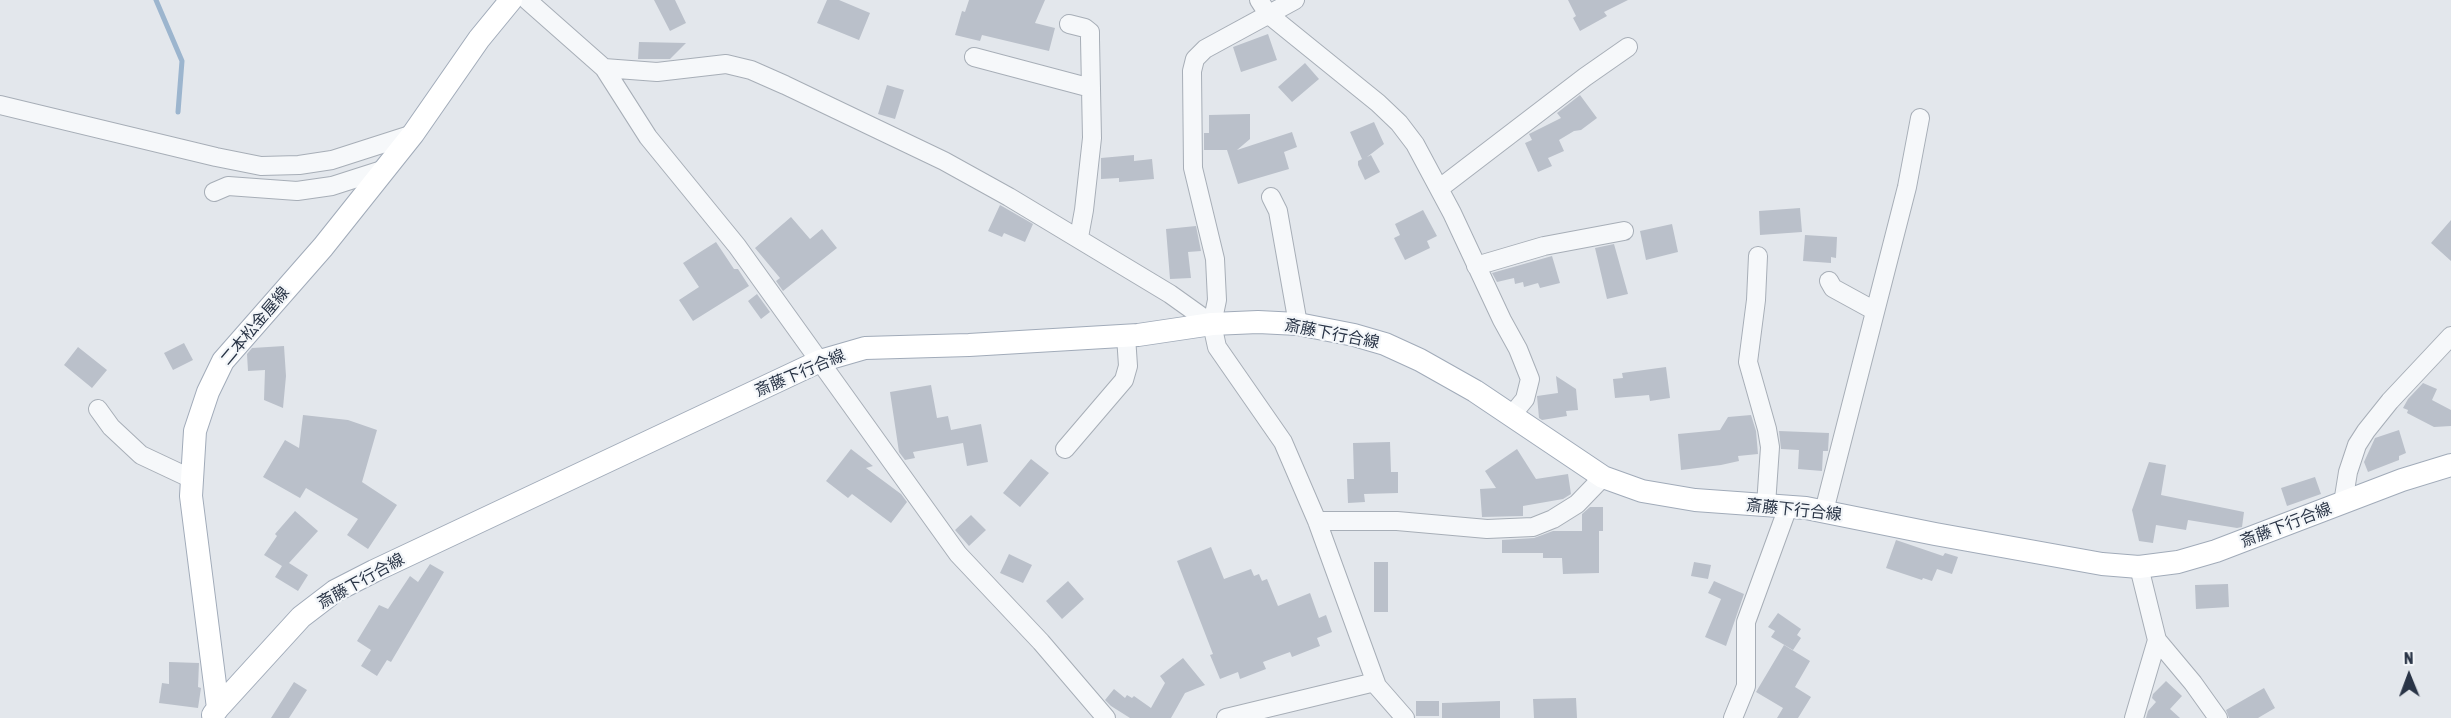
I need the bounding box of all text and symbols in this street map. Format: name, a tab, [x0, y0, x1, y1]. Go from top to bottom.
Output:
street label: 二本松金屋線	[217, 283, 293, 369]
street label: 斎藤下行合線	[1283, 315, 1381, 353]
street label: 斎藤下行合線	[752, 345, 848, 401]
street label: 斎藤下行合線	[1745, 495, 1843, 525]
street label: 斎藤下行合線	[2238, 499, 2334, 551]
street label: 斎藤下行合線	[314, 549, 408, 613]
north arrow	[2379, 646, 2439, 706]
text: N	[2404, 649, 2414, 667]

